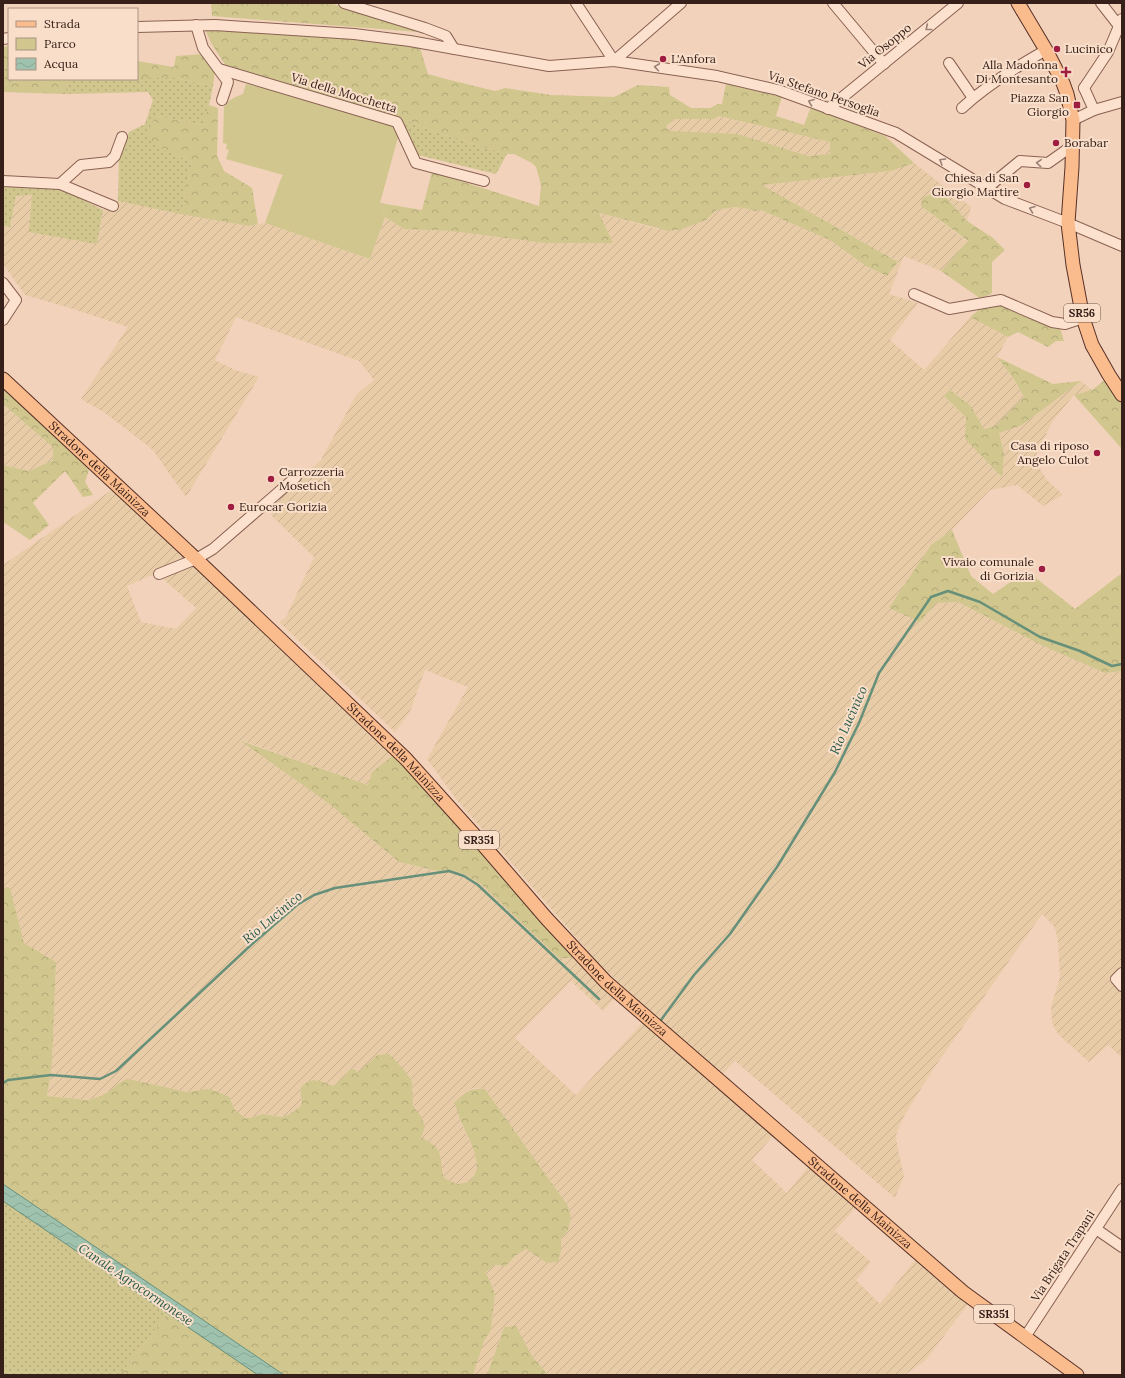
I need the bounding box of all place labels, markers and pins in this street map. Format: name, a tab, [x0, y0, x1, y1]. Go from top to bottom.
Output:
place label: Lucinico	[1065, 41, 1113, 56]
marker: Lucinico	[1052, 44, 1062, 54]
place label: L'Anfora	[671, 51, 716, 66]
marker: L'Anfora	[658, 54, 668, 64]
place label: Alla Madonna Di Montesanto	[976, 57, 1058, 86]
marker: Alla Madonna Di Montesanto	[1061, 67, 1071, 77]
place label: Piazza San Giorgio	[1010, 90, 1069, 119]
marker: Piazza San Giorgio	[1072, 100, 1082, 110]
place label: Borabar	[1064, 135, 1109, 150]
marker: Borabar	[1051, 138, 1061, 148]
place label: Chiesa di San Giorgio Martire	[932, 170, 1019, 199]
marker: Chiesa di San Giorgio Martire	[1022, 180, 1032, 190]
place label: Casa di riposo Angelo Culot	[1010, 438, 1089, 467]
marker: Casa di riposo Angelo Culot	[1092, 448, 1102, 458]
place label: Carrozzeria Mosetich	[279, 464, 344, 493]
marker: Carrozzeria Mosetich	[266, 474, 276, 484]
place label: Eurocar Gorizia	[239, 499, 327, 514]
marker: Eurocar Gorizia	[226, 502, 236, 512]
place label: Vivaio comunale di Gorizia	[942, 554, 1034, 583]
marker: Vivaio comunale di Gorizia	[1037, 564, 1047, 574]

